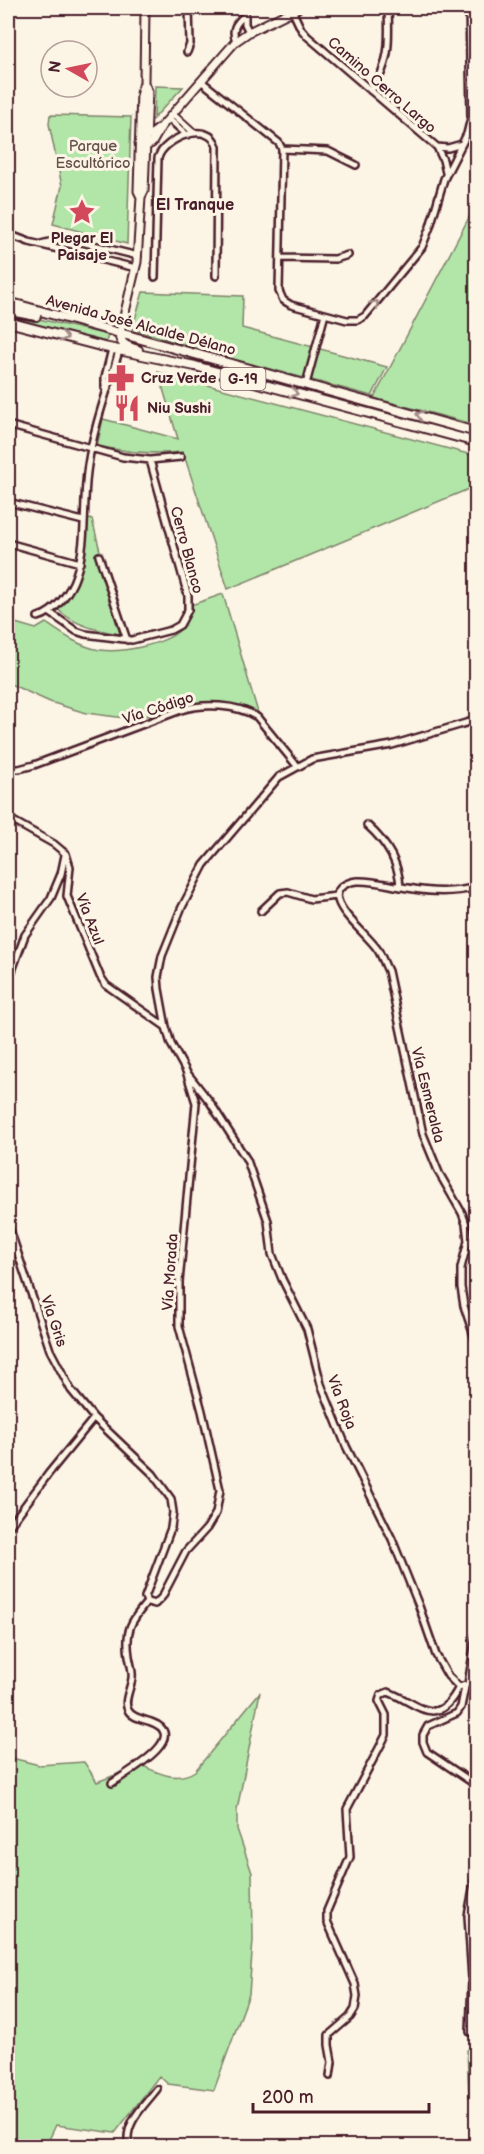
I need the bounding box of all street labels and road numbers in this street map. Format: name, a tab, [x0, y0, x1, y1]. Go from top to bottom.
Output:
street label: Camino Cerro Largo	[323, 33, 440, 138]
street label: Avenida José Alcalde Délano	[44, 291, 238, 360]
road number: G-19	[220, 368, 266, 390]
street label: Cerro Blanco	[166, 504, 207, 596]
street label: Vía Código	[120, 688, 196, 729]
street label: Vía Azul	[71, 891, 108, 948]
street label: Vía Esmeralda	[406, 1045, 449, 1145]
street label: Vía Morada	[158, 1233, 183, 1311]
street label: Vía Gris	[36, 1293, 71, 1350]
street label: Vía Roja	[323, 1372, 360, 1432]

